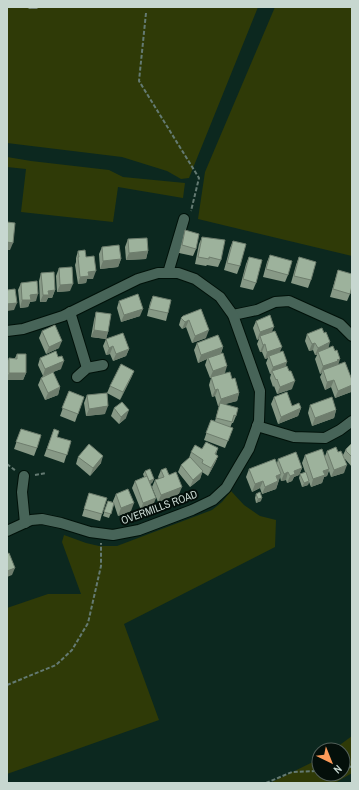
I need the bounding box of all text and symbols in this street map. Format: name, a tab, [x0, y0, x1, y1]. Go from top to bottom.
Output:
street label: OVERMILLS ROAD	[119, 487, 199, 527]
north arrow	[311, 742, 351, 782]
text: N	[331, 762, 345, 777]

